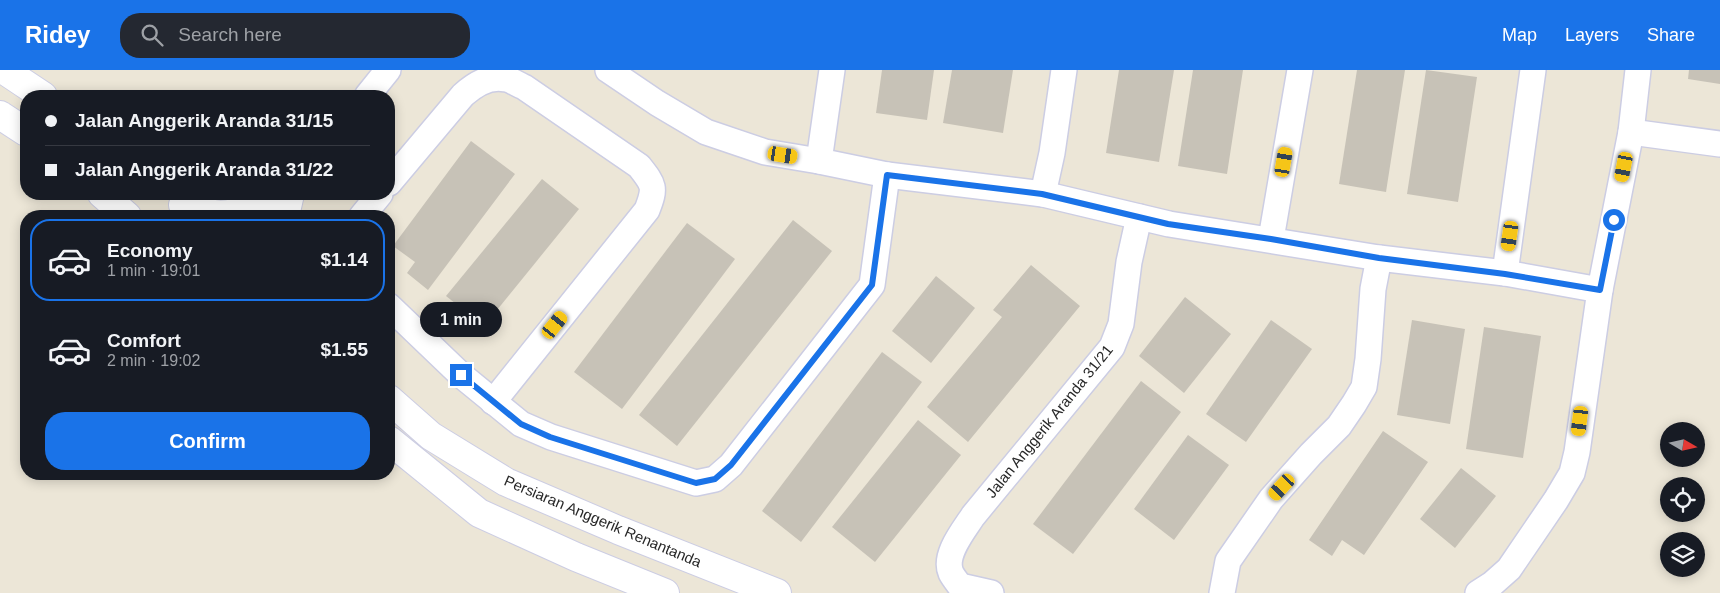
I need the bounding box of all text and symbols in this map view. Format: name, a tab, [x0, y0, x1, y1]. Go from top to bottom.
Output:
search box	[120, 13, 470, 58]
text: Ridey	[25, 21, 90, 48]
icon: search	[138, 21, 166, 49]
text: Search here	[178, 24, 282, 45]
text: Map	[1502, 25, 1537, 45]
text: Layers	[1565, 25, 1619, 45]
text: Share	[1647, 25, 1695, 45]
text: Jalan Anggerik Aranda 31/15	[75, 110, 333, 131]
car	[767, 145, 798, 165]
car	[1274, 146, 1293, 178]
car	[1613, 151, 1634, 183]
text: Jalan Anggerik Aranda 31/22	[75, 159, 333, 180]
route start	[1603, 209, 1625, 231]
car	[1500, 220, 1519, 252]
icon: car	[47, 238, 92, 283]
text: Economy	[107, 240, 193, 261]
text: $1.14	[320, 249, 368, 270]
text: 1 min · 19:01	[107, 262, 200, 279]
callout: 1 min	[420, 302, 502, 338]
car	[539, 309, 570, 341]
text: 1 min	[440, 311, 482, 328]
icon: car	[47, 328, 92, 373]
text: Comfort	[107, 330, 181, 351]
text: $1.55	[320, 339, 368, 360]
street label: Jalan Anggerik Aranda 31/21	[982, 341, 1116, 501]
text: 2 min · 19:02	[107, 352, 200, 369]
route end	[450, 364, 472, 386]
car	[1570, 405, 1589, 437]
button: Confirm	[45, 412, 370, 470]
north arrow	[1660, 422, 1705, 468]
map controls	[1660, 422, 1705, 577]
car	[1266, 471, 1297, 503]
street label: Persiaran Anggerik Renantanda	[502, 472, 705, 571]
button: locate	[1660, 477, 1705, 522]
button: layers	[1660, 532, 1705, 577]

